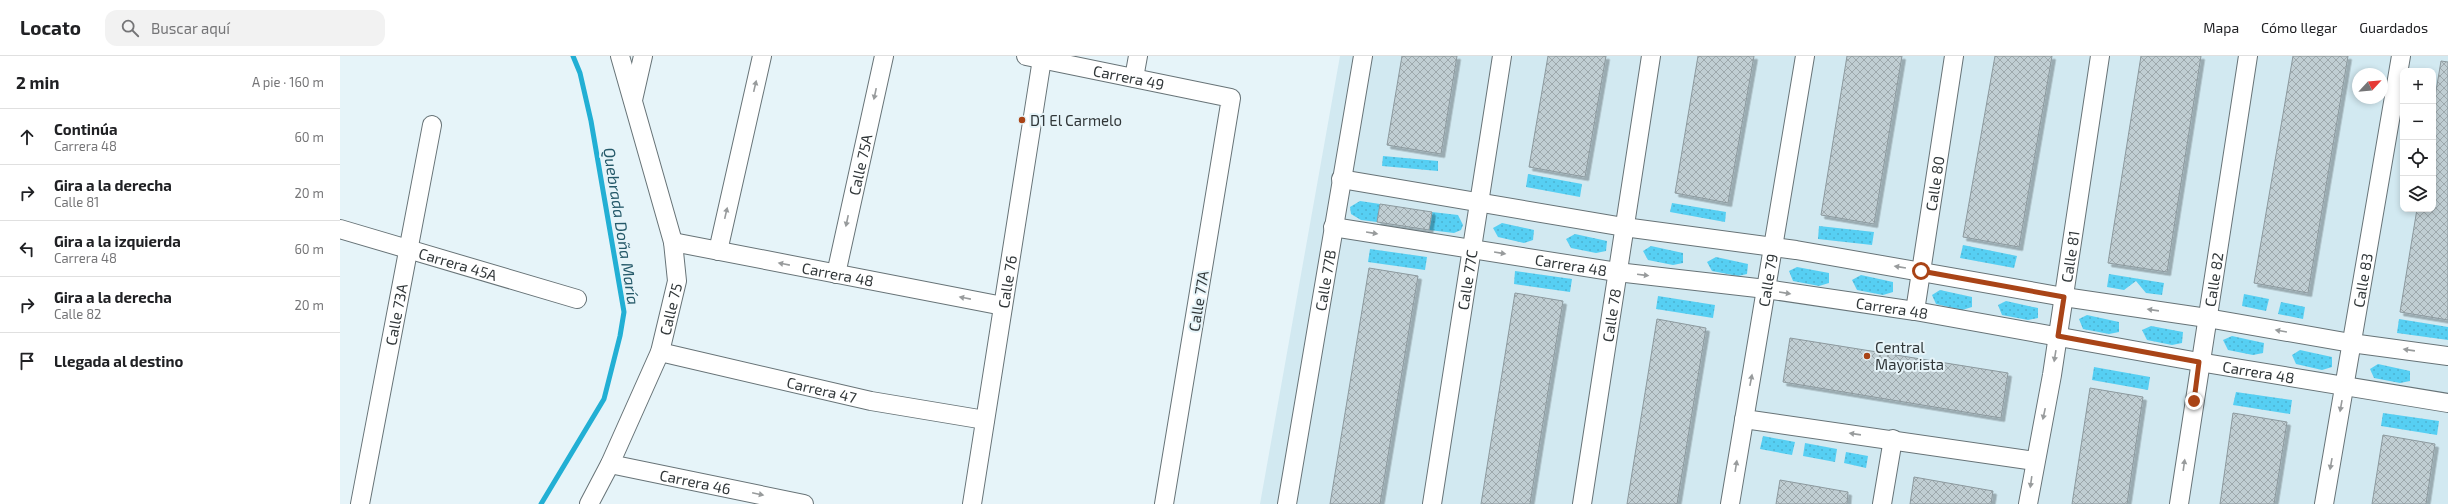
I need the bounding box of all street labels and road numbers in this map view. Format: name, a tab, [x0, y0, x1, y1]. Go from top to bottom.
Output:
street label: Carrera 49	[1092, 61, 1166, 93]
street label: Calle 75A	[845, 132, 876, 197]
street label: Calle 80	[1921, 155, 1948, 212]
street label: Calle 81	[2057, 229, 2083, 284]
street label: Carrera 45A	[417, 244, 500, 284]
street label: Calle 77B	[1311, 248, 1339, 312]
street label: Calle 77C	[1453, 248, 1481, 311]
street label: Carrera 48	[1534, 250, 1608, 279]
street label: Calle 82	[2200, 251, 2227, 308]
street label: Calle 79	[1754, 252, 1781, 308]
street label: Calle 83	[2349, 252, 2376, 309]
street label: Calle 76	[994, 254, 1020, 310]
street label: Carrera 48	[801, 258, 875, 290]
street label: Calle 77A	[1184, 269, 1212, 333]
street label: Calle 73A	[381, 281, 411, 347]
street label: Calle 75	[655, 281, 685, 337]
street label: Calle 78	[1598, 287, 1624, 343]
street label: Carrera 48	[1855, 293, 1930, 322]
street label: Carrera 48	[2221, 357, 2296, 387]
street label: Carrera 47	[785, 373, 859, 406]
street label: Carrera 46	[658, 465, 732, 498]

